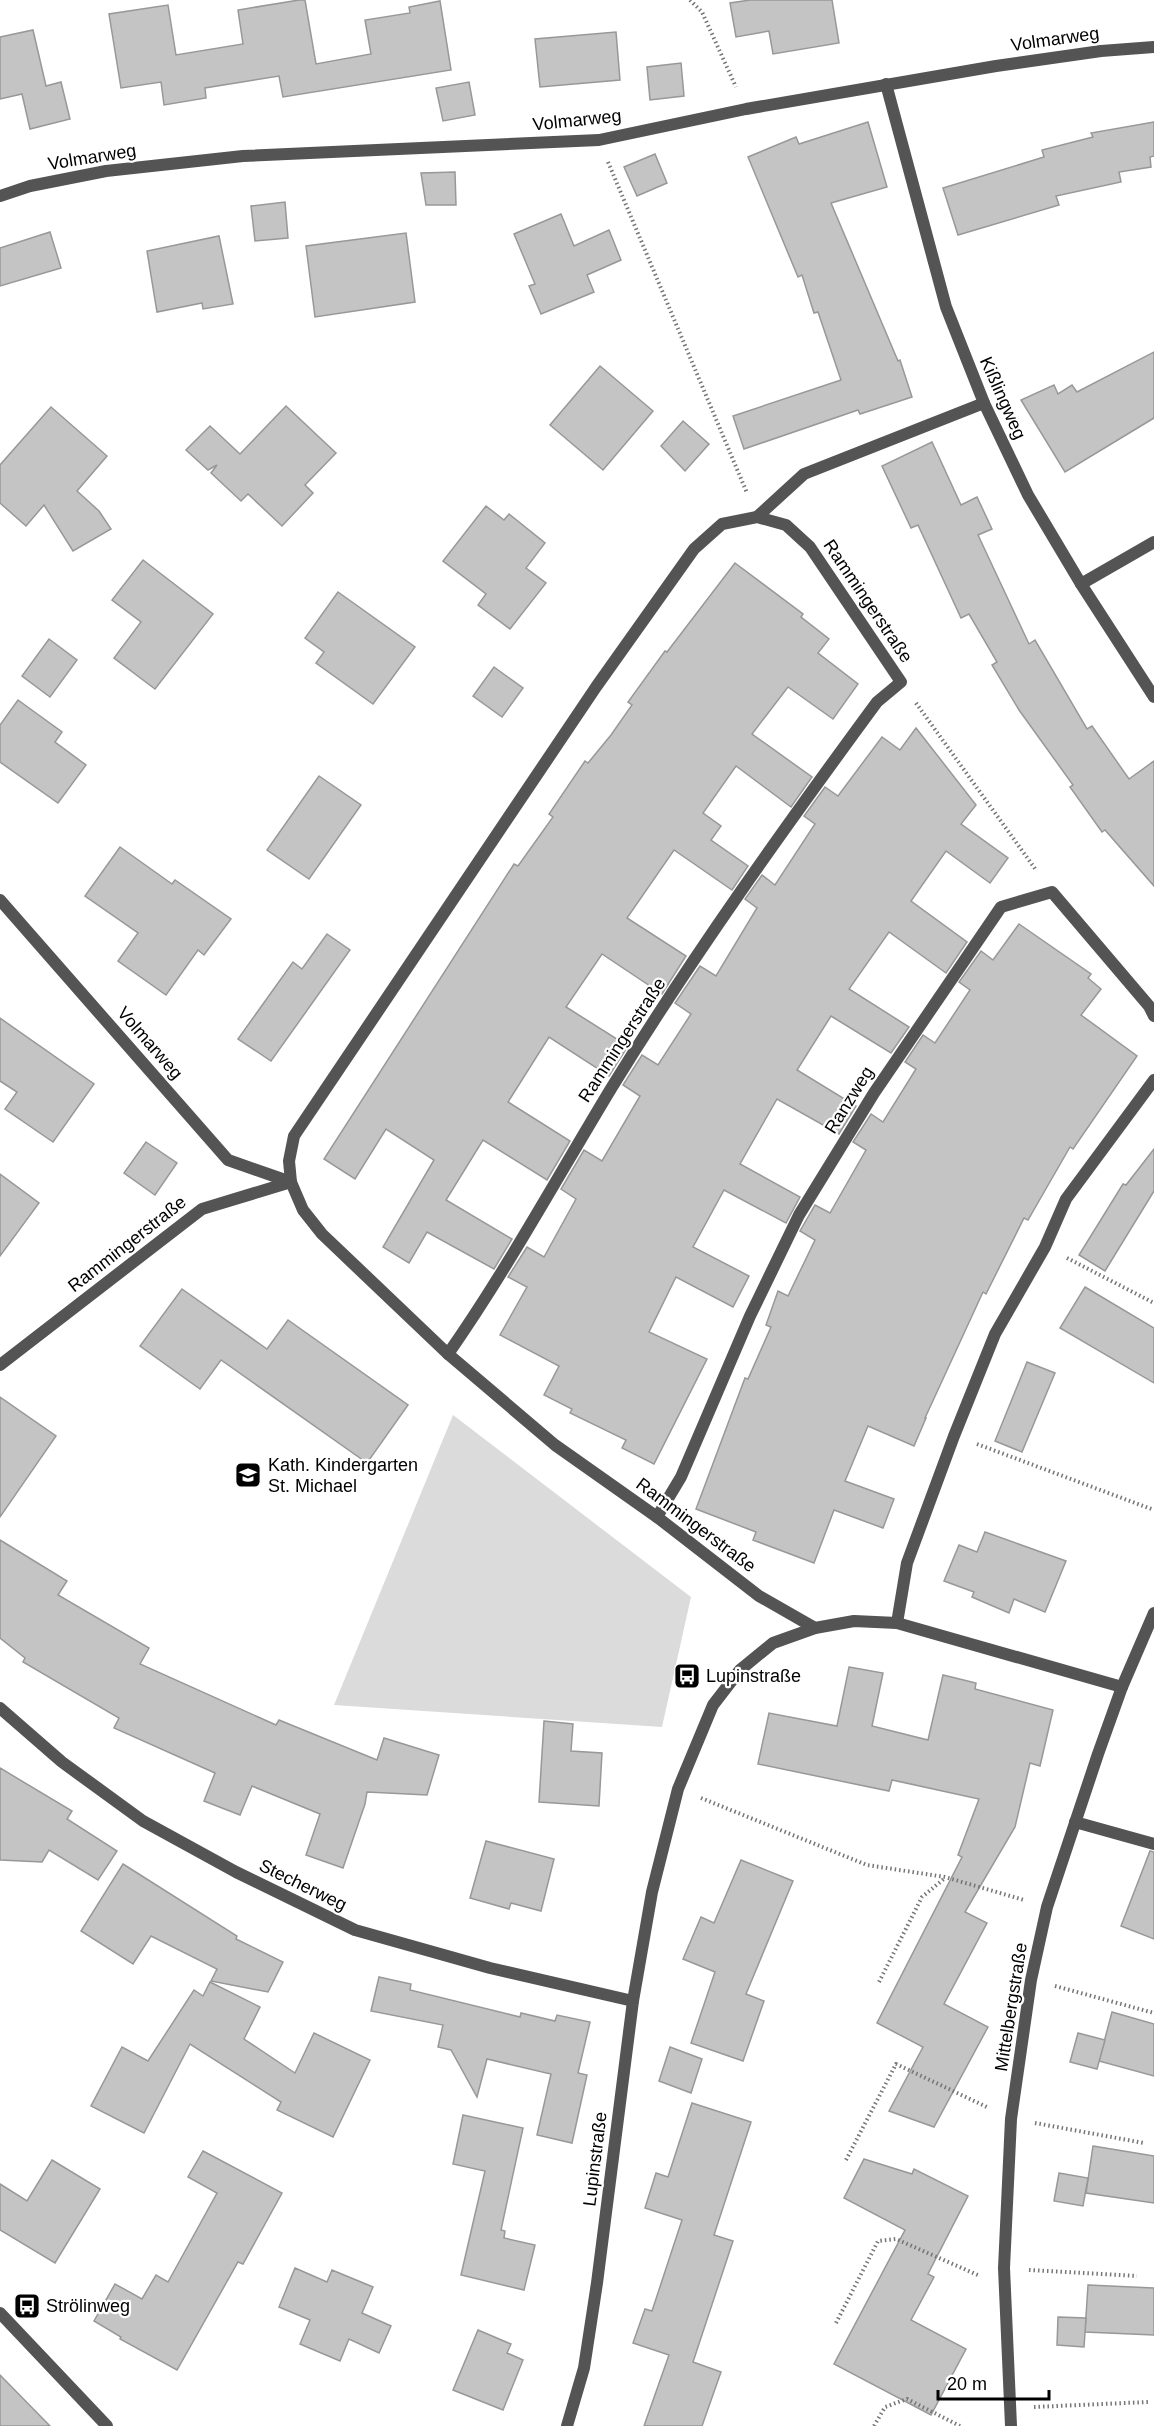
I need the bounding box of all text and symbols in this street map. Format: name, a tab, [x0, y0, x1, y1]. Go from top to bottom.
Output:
street label: Volmarweg	[1010, 23, 1100, 55]
street label: Volmarweg	[532, 105, 622, 135]
street label: Volmarweg	[46, 140, 138, 174]
street label: Kißlingweg	[976, 354, 1030, 442]
street label: Rammingerstraße	[819, 536, 917, 666]
street label: Rammingerstraße	[574, 974, 670, 1106]
street label: Volmarweg	[113, 1003, 187, 1083]
street label: Ranzweg	[821, 1063, 877, 1137]
street label: Rammingerstraße	[64, 1192, 190, 1296]
place label: Kath. Kindergarten St. Michael	[268, 1455, 418, 1496]
school or university icon: Kath. Kindergarten St. Michael	[233, 1460, 263, 1490]
street label: Rammingerstraße	[632, 1474, 760, 1576]
bus stop icon: Lupinstraße	[672, 1661, 702, 1691]
place label: Lupinstraße	[706, 1666, 801, 1686]
street label: Stecherweg	[256, 1855, 350, 1915]
street label: Mittelbergstraße	[991, 1941, 1031, 2073]
street label: Lupinstraße	[579, 2111, 611, 2207]
bus stop icon: Strölinweg	[12, 2291, 42, 2321]
place label: Strölinweg	[46, 2296, 130, 2316]
scale bar	[938, 2363, 1049, 2401]
text: 20 m	[947, 2374, 987, 2394]

